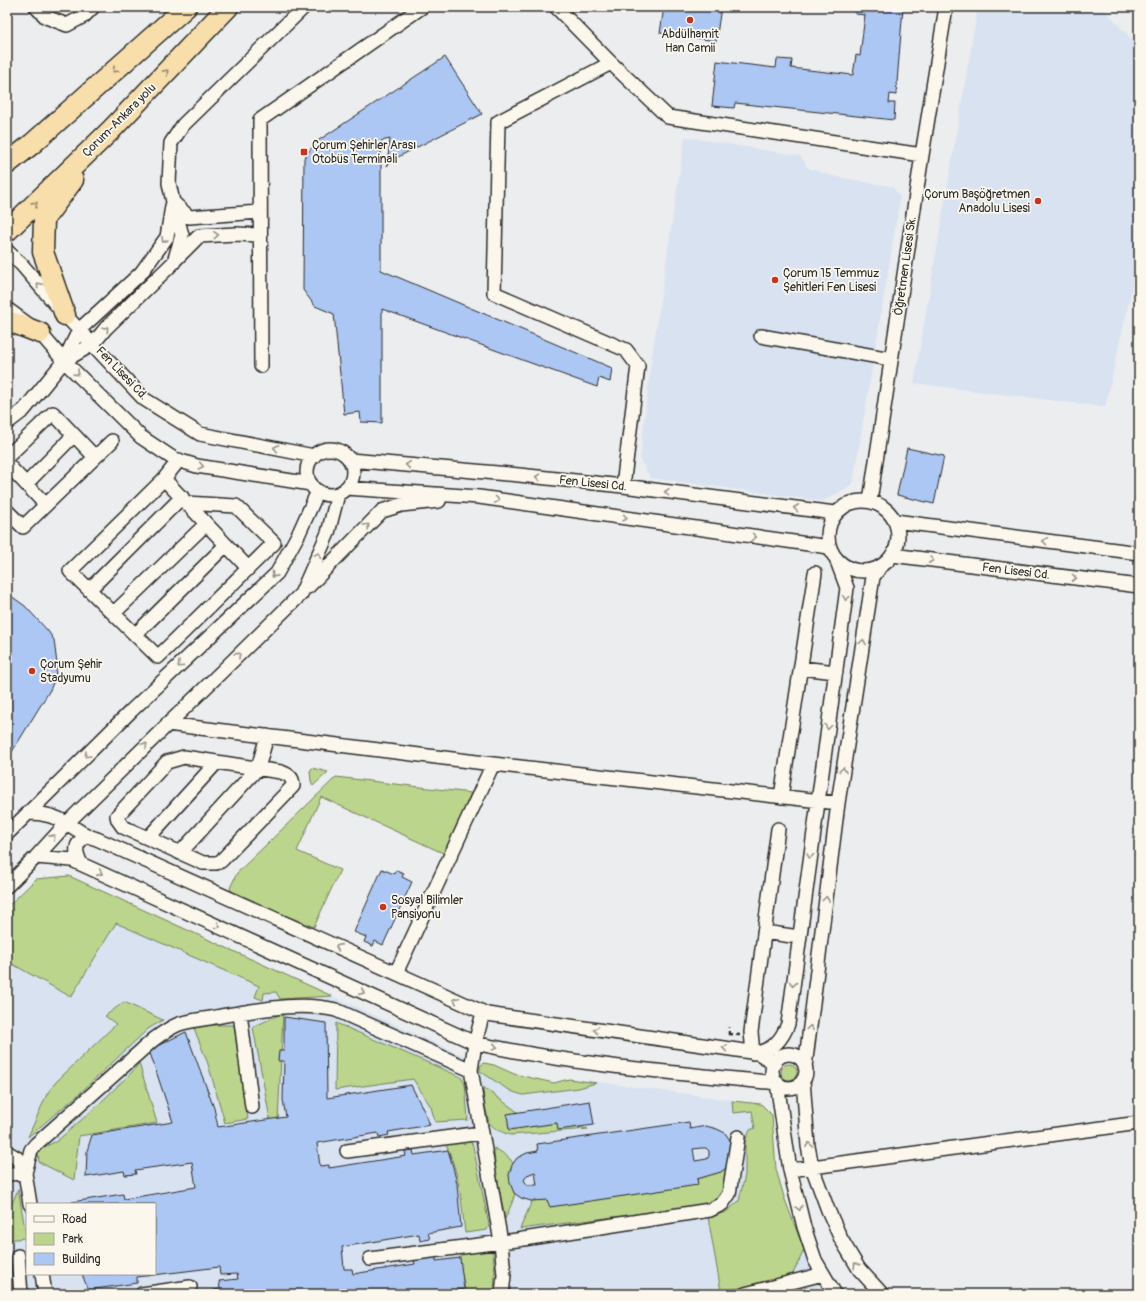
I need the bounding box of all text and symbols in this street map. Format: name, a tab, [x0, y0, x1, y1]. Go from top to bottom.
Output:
marker: Abdülhamit Han Camii	[685, 15, 695, 25]
place label: Abdülhamit Han Camii	[661, 27, 719, 56]
one-way arrow	[113, 66, 120, 73]
one-way arrow	[161, 69, 169, 77]
street label: Çorum-Ankara yolu	[79, 80, 159, 160]
place label: Çorum Şehirler Arası Otobüs Terminali	[312, 138, 416, 167]
marker: Çorum Şehirler Arası Otobüs Terminali	[299, 147, 309, 157]
place label: Çorum Başöğretmen Anadolu Lisesi	[924, 187, 1030, 216]
marker: Çorum Başöğretmen Anadolu Lisesi	[1033, 196, 1043, 206]
one-way arrow	[30, 201, 38, 209]
street label: Öğretmen Lisesi Sk.	[890, 215, 920, 317]
one-way arrow	[213, 230, 219, 239]
one-way arrow	[161, 236, 168, 243]
place label: Çorum 15 Temmuz Şehitleri Fen Lisesi	[783, 266, 879, 295]
marker: Çorum 15 Temmuz Şehitleri Fen Lisesi	[770, 275, 780, 285]
one-way arrow	[37, 282, 44, 290]
one-way arrow	[101, 326, 108, 334]
street label: Fen Lisesi Cd.	[93, 344, 151, 403]
one-way arrow	[72, 368, 80, 376]
one-way arrow	[273, 445, 279, 453]
one-way arrow	[405, 461, 411, 470]
one-way arrow	[198, 462, 204, 470]
street label: Fen Lisesi Cd.	[558, 472, 628, 495]
one-way arrow	[535, 473, 541, 482]
one-way arrow	[664, 488, 670, 497]
one-way arrow	[494, 495, 500, 504]
one-way arrow	[793, 504, 799, 513]
one-way arrow	[622, 513, 628, 522]
one-way arrow	[362, 523, 370, 531]
one-way arrow	[751, 532, 757, 541]
one-way arrow	[1042, 537, 1048, 546]
one-way arrow	[314, 552, 322, 559]
one-way arrow	[928, 555, 934, 564]
street label: Fen Lisesi Cd.	[981, 560, 1051, 583]
one-way arrow	[271, 570, 279, 578]
one-way arrow	[1071, 573, 1077, 582]
one-way arrow	[842, 595, 851, 601]
one-way arrow	[858, 639, 867, 645]
one-way arrow	[234, 653, 241, 660]
place label: Çorum Şehir Stadyumu	[40, 657, 103, 686]
one-way arrow	[177, 660, 185, 668]
marker: Çorum Şehir Stadyumu	[27, 666, 37, 676]
one-way arrow	[824, 724, 833, 730]
one-way arrow	[140, 743, 148, 750]
one-way arrow	[84, 750, 92, 758]
one-way arrow	[838, 767, 847, 774]
one-way arrow	[49, 835, 56, 842]
one-way arrow	[806, 852, 815, 859]
one-way arrow	[96, 868, 103, 876]
place label: Sosyal Bilimler Pansiyonu	[391, 893, 464, 922]
one-way arrow	[821, 896, 830, 902]
marker: Sosyal Bilimler Pansiyonu	[378, 902, 388, 912]
one-way arrow	[214, 921, 222, 929]
one-way arrow	[334, 944, 342, 952]
one-way arrow	[789, 981, 798, 987]
one-way arrow	[358, 987, 365, 995]
one-way arrow	[453, 997, 460, 1005]
one-way arrow	[805, 1025, 814, 1031]
one-way arrow	[593, 1026, 599, 1035]
one-way arrow	[491, 1043, 498, 1051]
one-way arrow	[722, 1044, 728, 1053]
one-way arrow	[804, 1142, 813, 1148]
legend	[26, 1203, 156, 1275]
one-way arrow	[794, 1204, 803, 1211]
text: Road	[62, 1212, 87, 1227]
text: Park	[62, 1232, 83, 1247]
text: Building	[62, 1252, 101, 1267]
one-way arrow	[854, 1262, 861, 1269]

